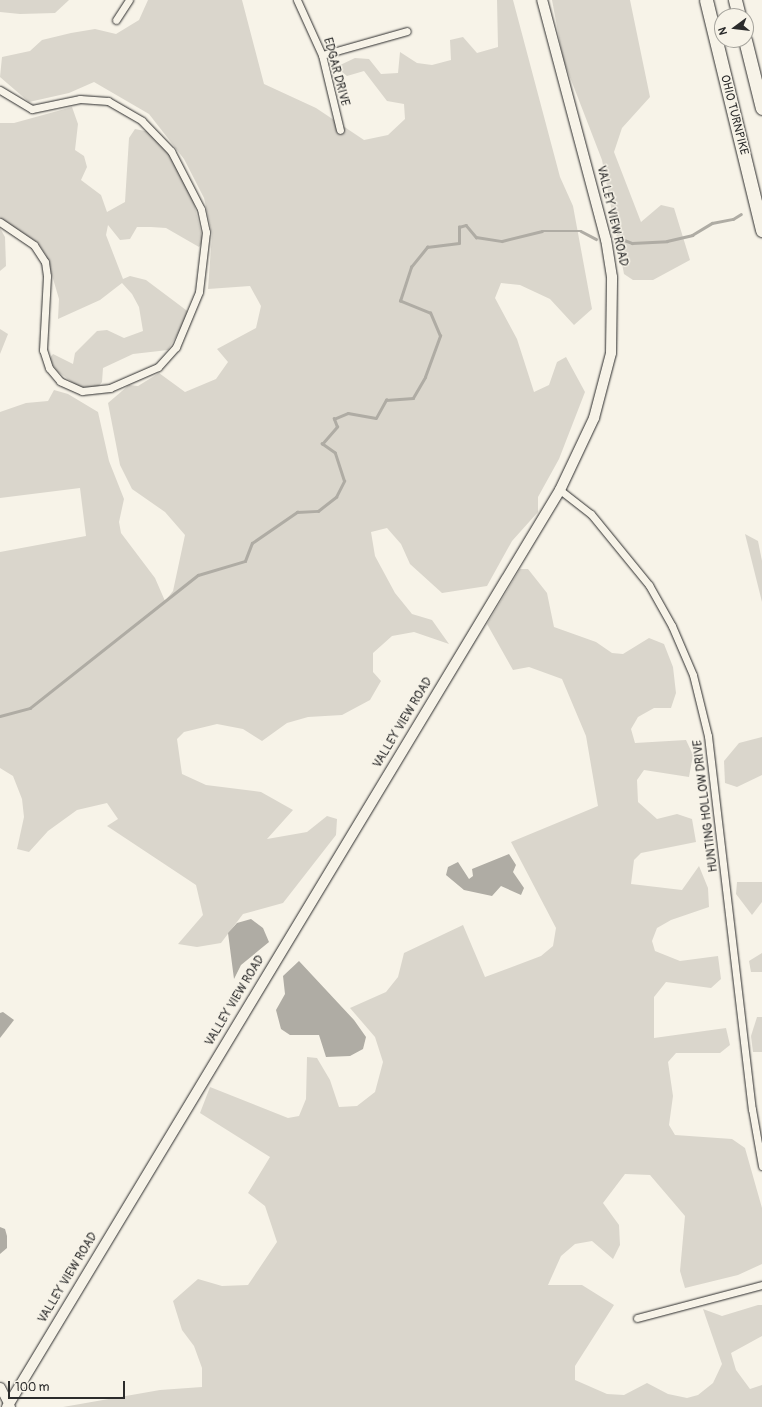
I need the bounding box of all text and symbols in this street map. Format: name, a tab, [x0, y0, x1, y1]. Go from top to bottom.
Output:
north arrow	[714, 8, 754, 48]
text: N	[716, 26, 730, 36]
street label: EDGAR DRIVE	[320, 36, 352, 108]
street label: OHIO TURNPIKE	[717, 73, 751, 157]
street label: VALLEY VIEW ROAD	[593, 164, 631, 268]
street label: VALLEY VIEW ROAD	[370, 675, 436, 771]
street label: HUNTING HOLLOW DRIVE	[691, 739, 721, 873]
street label: VALLEY VIEW ROAD	[202, 953, 268, 1049]
street label: VALLEY VIEW ROAD	[35, 1230, 101, 1326]
scale bar	[10, 1373, 127, 1399]
text: 100 m	[15, 1380, 49, 1395]

